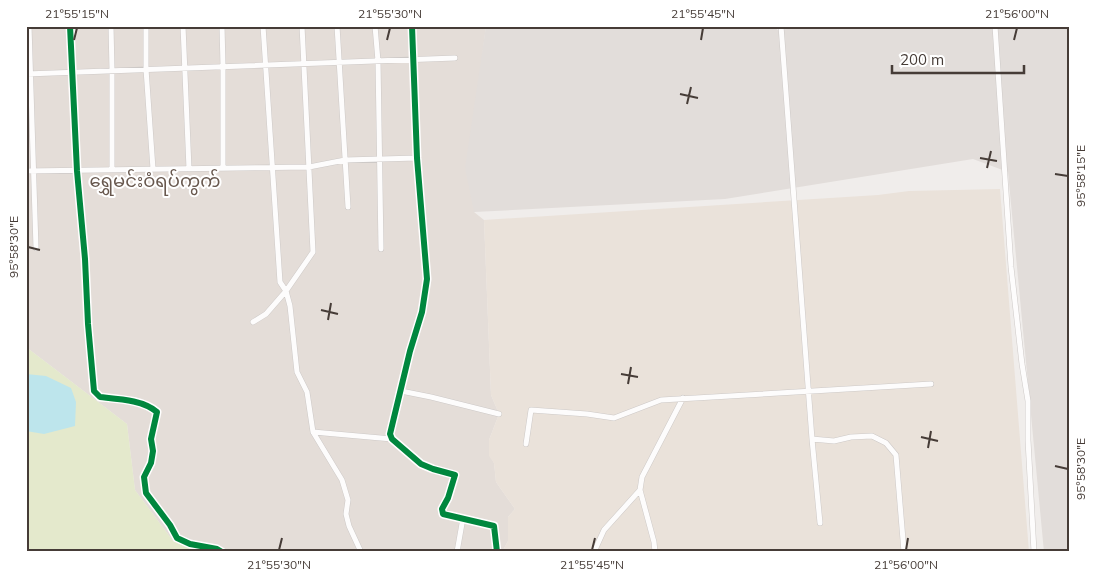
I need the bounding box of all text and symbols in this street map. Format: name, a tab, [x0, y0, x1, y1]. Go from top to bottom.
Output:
text: 21°55'15"N	[45, 6, 109, 21]
text: 21°55'30"N	[358, 6, 422, 21]
text: 21°55'45"N	[671, 6, 735, 21]
text: 21°56'00"N	[985, 6, 1049, 21]
scale bar	[892, 42, 1025, 74]
text: 200 m	[900, 50, 944, 69]
text: 95°58'15"E	[1073, 145, 1088, 207]
district label: ရွှေမင်းဝံရပ်ကွက်	[90, 168, 220, 196]
text: 95°58'30"E	[6, 216, 21, 278]
text: 95°58'30"E	[1073, 438, 1088, 500]
text: 21°55'30"N	[247, 557, 311, 572]
text: 21°55'45"N	[560, 557, 624, 572]
text: 21°56'00"N	[874, 557, 938, 572]

